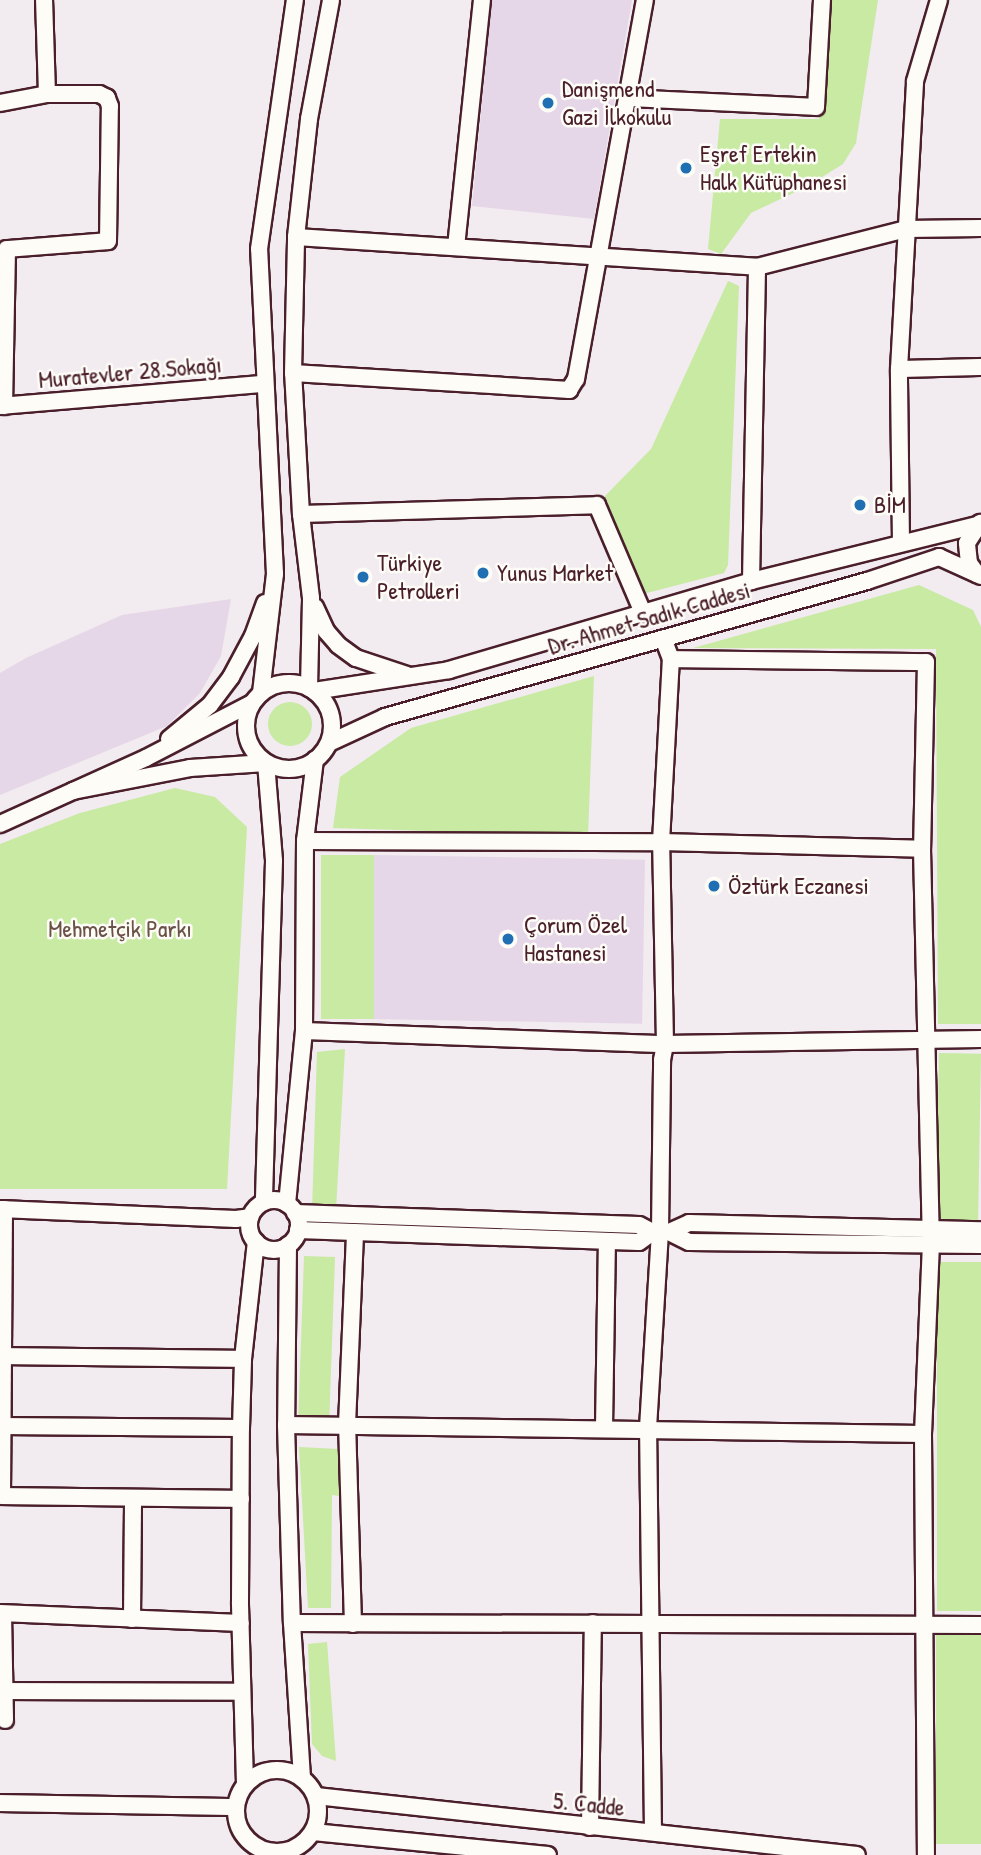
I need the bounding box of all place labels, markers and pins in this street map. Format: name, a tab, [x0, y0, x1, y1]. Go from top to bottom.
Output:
place label: Danişmend Gazi İlkokulu	[562, 75, 671, 131]
marker: Danişmend Gazi İlkokulu	[540, 95, 556, 111]
place label: Eşref Ertekin Halk Kütüphanesi	[700, 140, 847, 196]
marker: Eşref Ertekin Halk Kütüphanesi	[678, 160, 694, 176]
place label: BİM	[874, 491, 906, 519]
marker: BİM	[852, 497, 868, 513]
place label: Türkiye Petrolleri	[377, 549, 460, 605]
place label: Yunus Market	[497, 559, 613, 587]
marker: Yunus Market	[475, 565, 491, 581]
marker: Türkiye Petrolleri	[355, 569, 371, 585]
place label: Öztürk Eczanesi	[728, 872, 869, 900]
marker: Öztürk Eczanesi	[706, 878, 722, 894]
place label: Çorum Özel Hastanesi	[524, 911, 627, 967]
marker: Çorum Özel Hastanesi	[498, 929, 518, 949]

